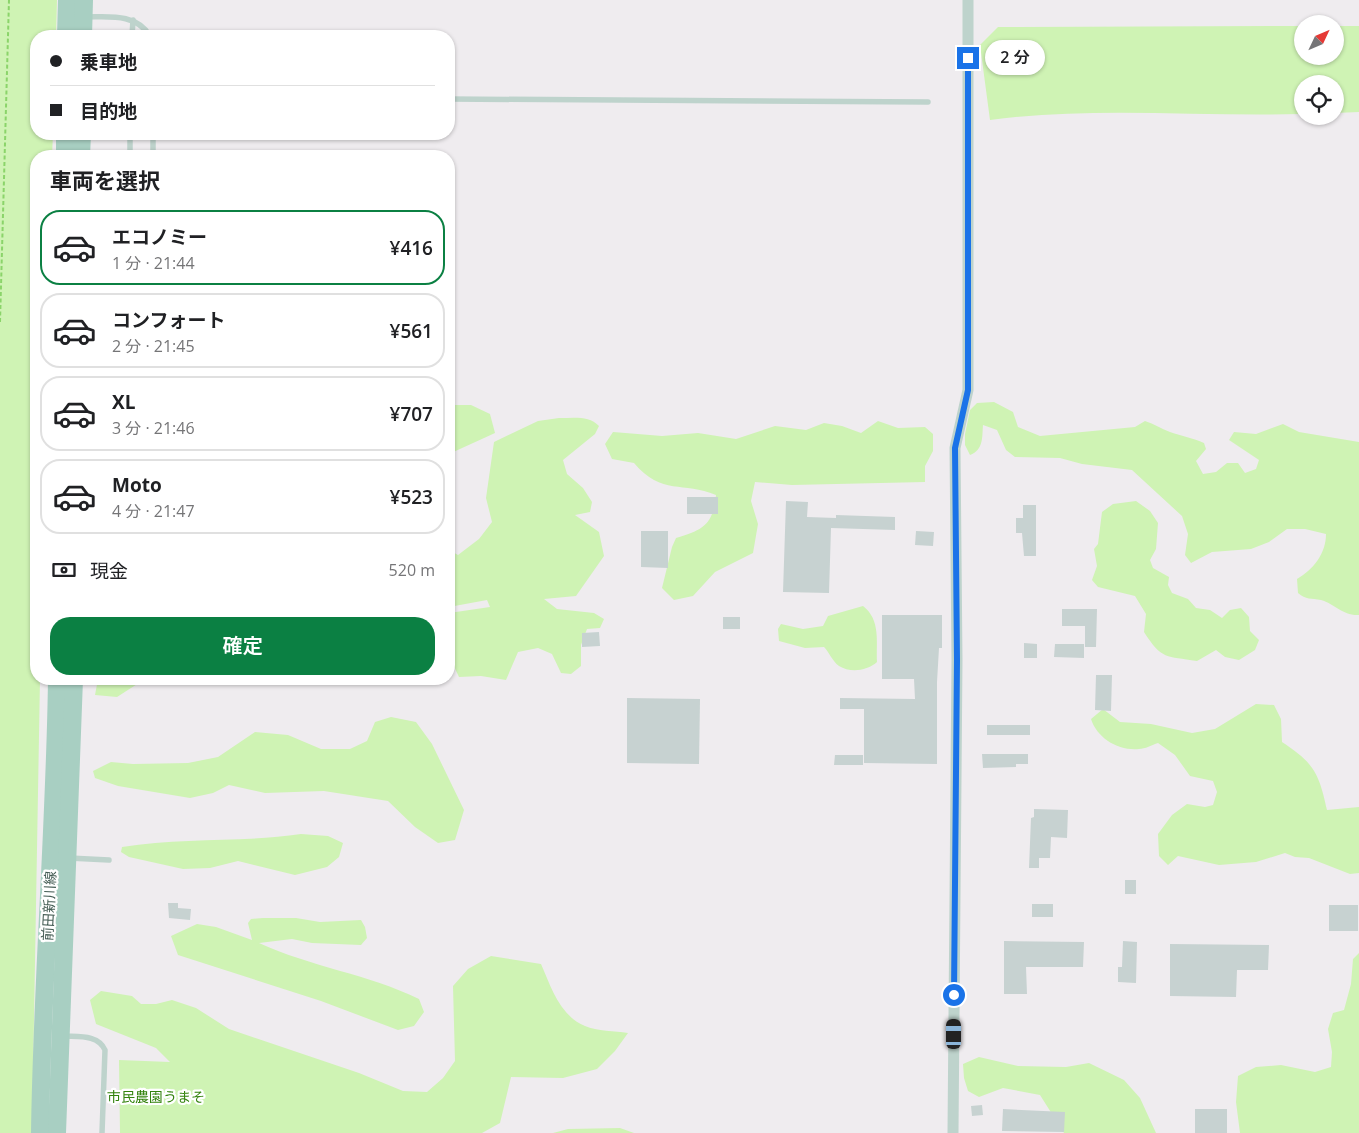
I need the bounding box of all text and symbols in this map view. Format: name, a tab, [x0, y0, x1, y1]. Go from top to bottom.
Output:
north arrow	[1294, 15, 1344, 65]
map controls	[1294, 15, 1344, 125]
callout: 2 分	[986, 40, 1046, 76]
text: 2 分	[1000, 46, 1030, 68]
route end	[957, 47, 979, 69]
text: 乗車地	[80, 49, 137, 75]
button: locate	[1294, 75, 1344, 125]
text: 目的地	[80, 98, 137, 124]
text: 車両を選択	[50, 165, 160, 195]
text: エコノミー	[112, 224, 207, 250]
icon: car	[52, 225, 97, 270]
text: ¥416	[390, 235, 433, 261]
text: 1 分 · 21:44	[112, 252, 195, 274]
text: コンフォート	[112, 307, 225, 333]
icon: car	[52, 308, 97, 353]
text: ¥561	[390, 318, 433, 344]
text: 2 分 · 21:45	[112, 335, 195, 357]
text: XL	[112, 389, 135, 415]
icon: car	[52, 391, 97, 436]
text: ¥707	[390, 401, 433, 427]
text: 3 分 · 21:46	[112, 417, 195, 439]
text: Moto	[112, 472, 162, 498]
icon: car	[52, 474, 97, 519]
text: ¥523	[390, 484, 433, 510]
text: 4 分 · 21:47	[112, 500, 195, 522]
icon: cash	[50, 556, 78, 584]
text: 現金	[90, 558, 128, 584]
text: 520 m	[389, 559, 435, 581]
button: 確定	[50, 617, 435, 675]
street label: 前田新川線	[37, 871, 60, 941]
route start	[943, 984, 965, 1006]
car	[946, 1019, 961, 1049]
park label: 市民農園うまそ	[107, 1087, 205, 1106]

